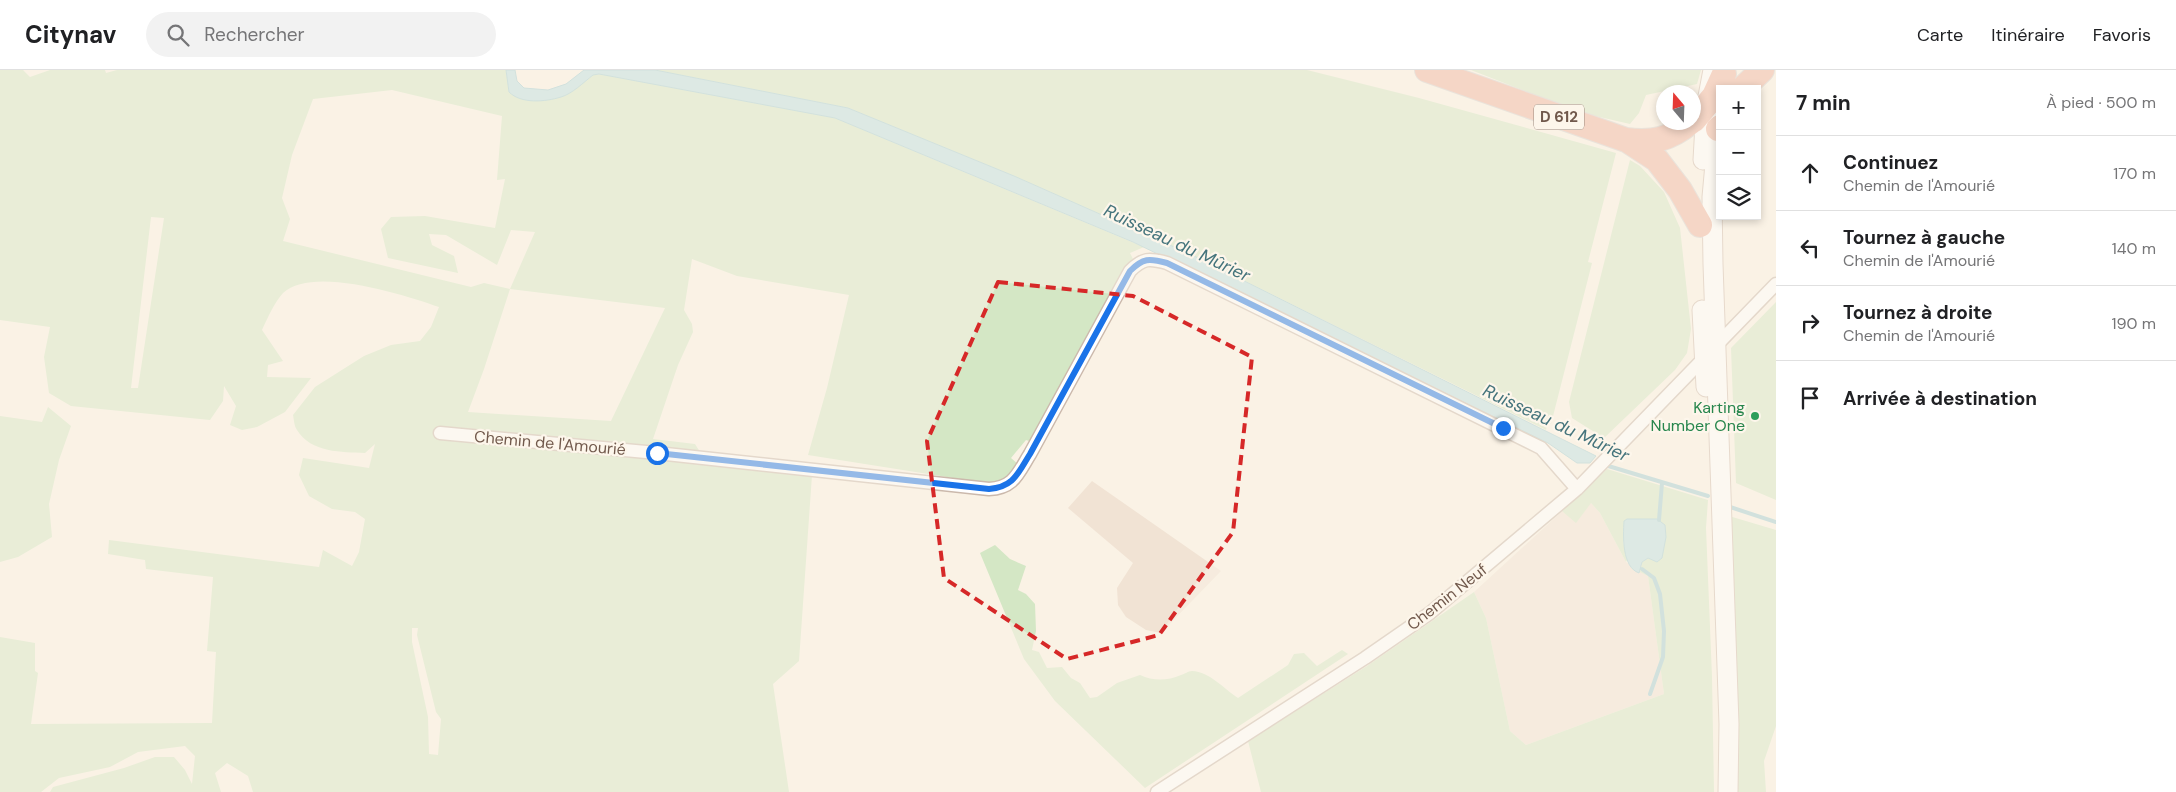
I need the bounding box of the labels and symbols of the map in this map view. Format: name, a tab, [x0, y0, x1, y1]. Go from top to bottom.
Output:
north arrow	[1656, 85, 1701, 130]
road number: D 612	[1534, 104, 1584, 130]
water label: Ruisseau du Mûrier	[1100, 199, 1255, 288]
water label: Ruisseau du Mûrier	[1479, 379, 1634, 468]
place label: Karting Number One	[1651, 397, 1745, 436]
marker: Karting Number One	[1749, 410, 1761, 422]
route end	[1492, 417, 1515, 440]
street label: Chemin de l'Amourié	[473, 426, 627, 460]
route start	[646, 442, 669, 465]
street label: Chemin Neuf	[1403, 559, 1491, 635]

